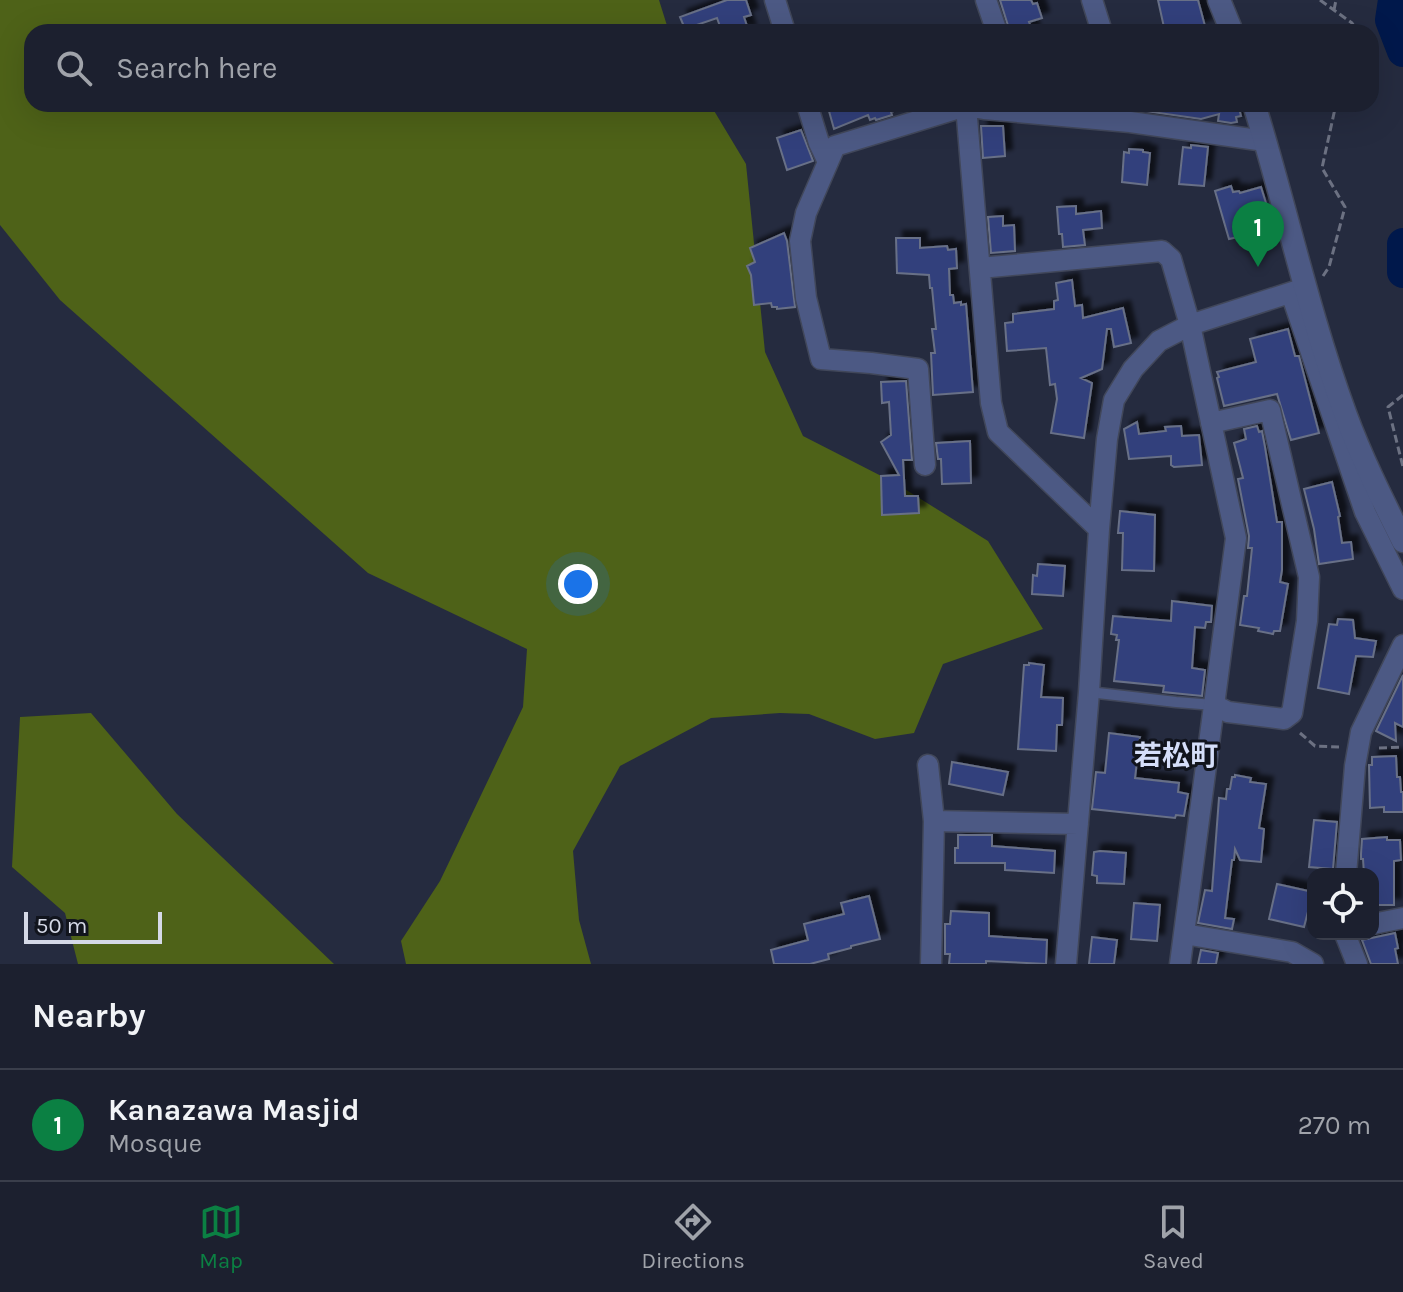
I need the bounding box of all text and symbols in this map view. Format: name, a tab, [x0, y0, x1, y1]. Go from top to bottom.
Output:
search box	[24, 24, 1379, 112]
icon: search	[52, 46, 96, 90]
text: Search here	[116, 50, 277, 86]
pin: 1	[1232, 201, 1284, 267]
your location	[558, 564, 598, 604]
district label: 若松町	[1134, 739, 1218, 772]
map controls	[1307, 868, 1379, 940]
button: locate	[1307, 868, 1379, 940]
scale bar	[24, 908, 162, 944]
text: 50 m	[36, 913, 87, 939]
text: Nearby	[32, 996, 146, 1036]
text: Kanazawa Masjid	[108, 1092, 360, 1128]
text: 1	[53, 1110, 63, 1141]
text: 270 m	[1298, 1110, 1371, 1141]
text: Mosque	[108, 1128, 202, 1159]
tab: Map	[199, 1200, 243, 1274]
tab: Directions	[641, 1200, 745, 1274]
tab: Saved	[1143, 1200, 1204, 1274]

